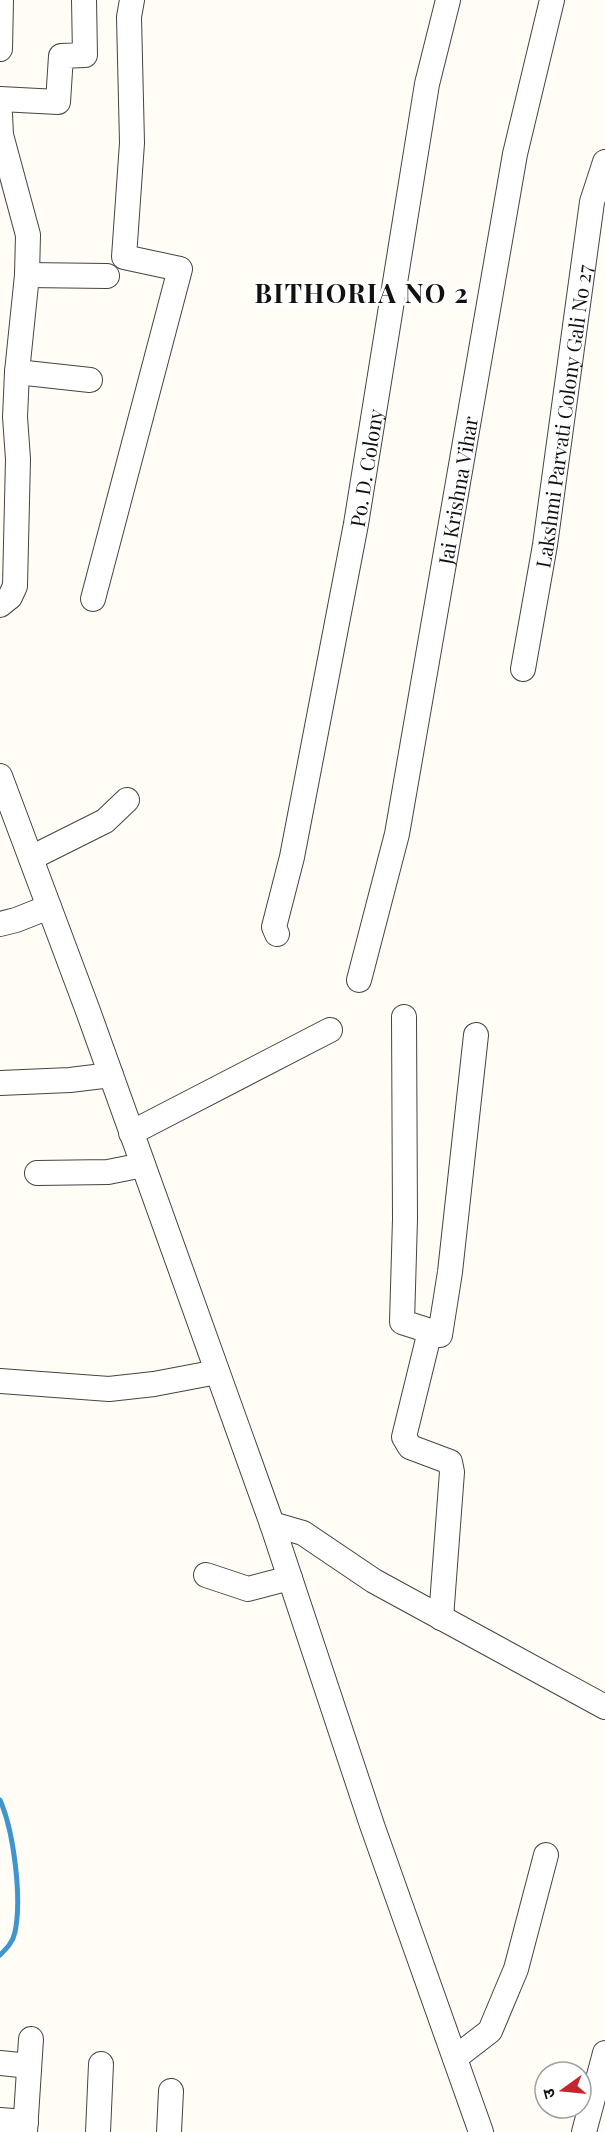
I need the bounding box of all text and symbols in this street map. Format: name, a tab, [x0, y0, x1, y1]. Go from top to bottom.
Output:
street label: Lakshmi Parvati Colony Gali No 27	[528, 263, 597, 570]
district label: BITHORIA NO 2	[255, 275, 469, 310]
street label: Po. D. Colony	[342, 407, 388, 529]
street label: Jai Krishna Vihar	[430, 414, 483, 567]
north arrow	[533, 2060, 593, 2120]
text: उ	[537, 2086, 559, 2101]

